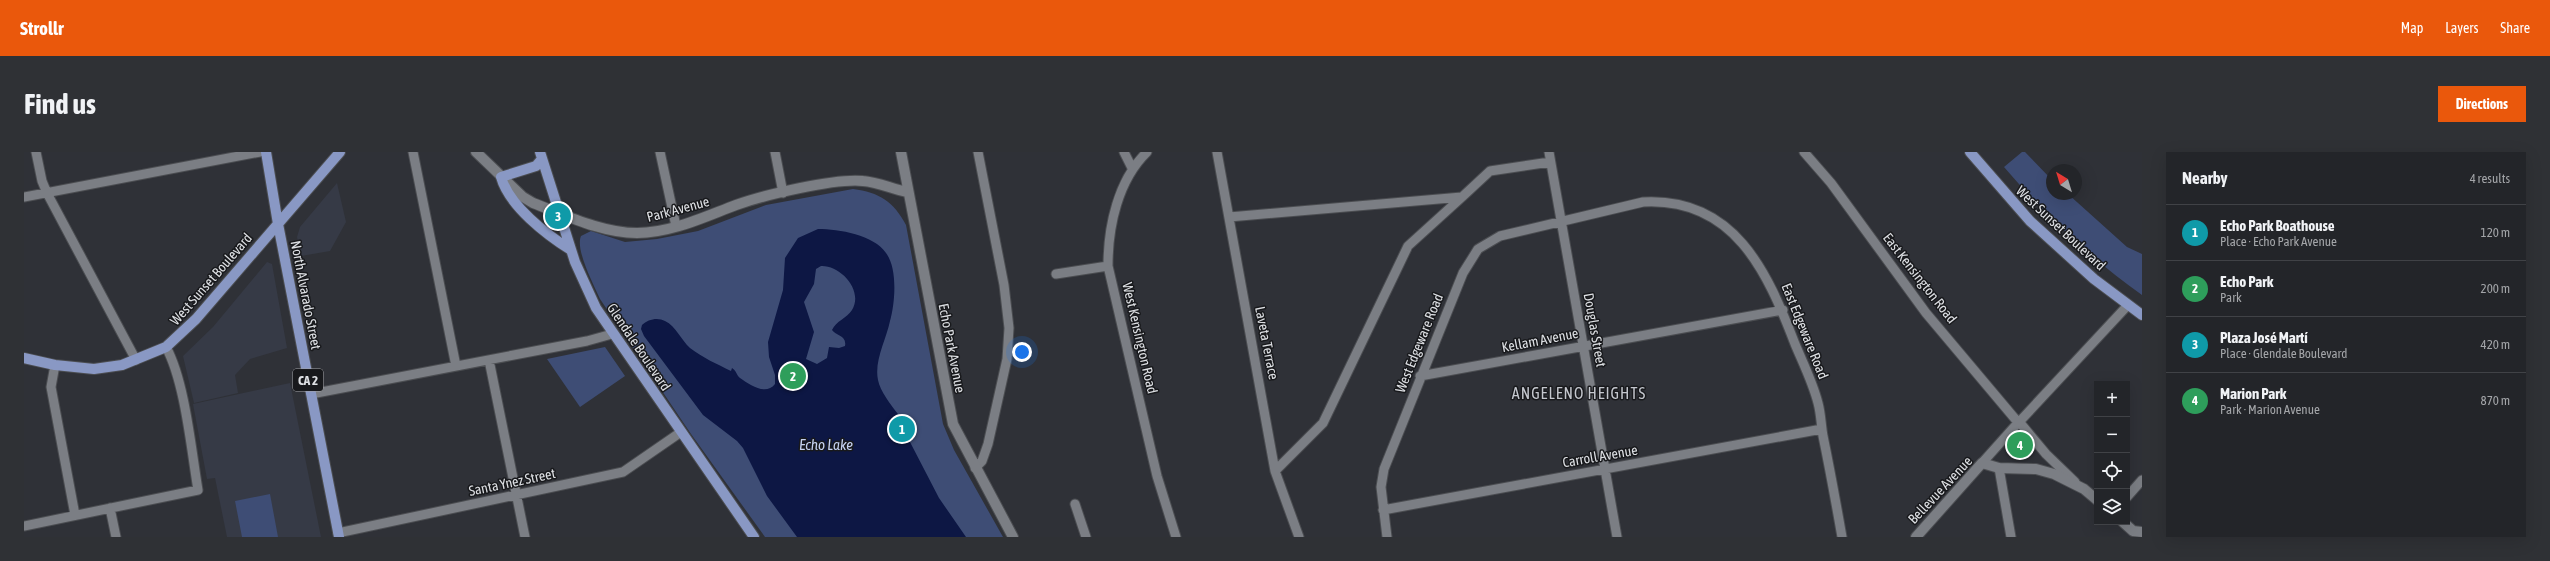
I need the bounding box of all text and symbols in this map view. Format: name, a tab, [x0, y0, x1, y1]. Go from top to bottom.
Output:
text: Strollr	[20, 17, 64, 39]
text: Map	[2401, 20, 2423, 36]
text: Layers	[2445, 20, 2478, 36]
text: Share	[2500, 20, 2530, 36]
button: Directions	[2438, 86, 2526, 122]
text: Find us	[24, 88, 96, 120]
north arrow	[2046, 164, 2082, 200]
text: Nearby	[2182, 168, 2228, 188]
text: 4 results	[2470, 171, 2510, 186]
street label: West Sunset Boulevard	[2013, 182, 2109, 274]
street label: Park Avenue	[645, 193, 711, 225]
pin: 3	[545, 201, 571, 231]
text: Echo Park Boathouse	[2220, 217, 2335, 234]
text: 1	[2192, 225, 2198, 240]
text: 120 m	[2481, 225, 2510, 240]
street label: West Sunset Boulevard	[167, 230, 255, 328]
street label: East Kensington Road	[1880, 230, 1960, 326]
text: Place · Echo Park Avenue	[2220, 234, 2337, 249]
street label: North Alvarado Street	[288, 239, 324, 351]
text: Echo Park	[2220, 273, 2273, 290]
street label: West Kensington Road	[1119, 281, 1161, 395]
street label: East Edgeware Road	[1779, 281, 1831, 381]
text: 2	[2192, 281, 2198, 296]
text: 200 m	[2481, 281, 2510, 296]
text: Park	[2220, 290, 2242, 305]
street label: West Edgeware Road	[1392, 291, 1446, 395]
street label: Douglas Street	[1581, 292, 1609, 368]
street label: Glendale Boulevard	[604, 300, 674, 394]
street label: Echo Park Avenue	[936, 302, 968, 394]
street label: Laveta Terrace	[1252, 305, 1282, 381]
street label: Kellam Avenue	[1500, 325, 1580, 355]
text: Plaza José Martí	[2220, 329, 2308, 346]
text: 3	[2192, 337, 2198, 352]
text: 420 m	[2481, 337, 2510, 352]
your location	[1012, 342, 1032, 362]
text: Place · Glendale Boulevard	[2220, 346, 2347, 361]
pin: 2	[780, 361, 806, 391]
road number: CA 2	[293, 369, 323, 391]
map controls	[2094, 381, 2130, 525]
button: +	[2094, 381, 2130, 417]
district label: ANGELENO HEIGHTS	[1512, 384, 1646, 402]
text: Marion Park	[2220, 385, 2286, 402]
text: 4	[2192, 393, 2198, 408]
text: 870 m	[2481, 393, 2510, 408]
text: Park · Marion Avenue	[2220, 402, 2320, 417]
pin: 1	[889, 414, 915, 444]
button: −	[2094, 417, 2130, 453]
pin: 4	[2007, 430, 2033, 460]
water label: Echo Lake	[799, 436, 853, 453]
street label: Carroll Avenue	[1561, 442, 1639, 470]
street label: Bellevue Avenue	[1905, 453, 1975, 527]
button: locate	[2094, 453, 2130, 489]
street label: Santa Ynez Street	[467, 465, 557, 499]
button: layers	[2094, 489, 2130, 525]

